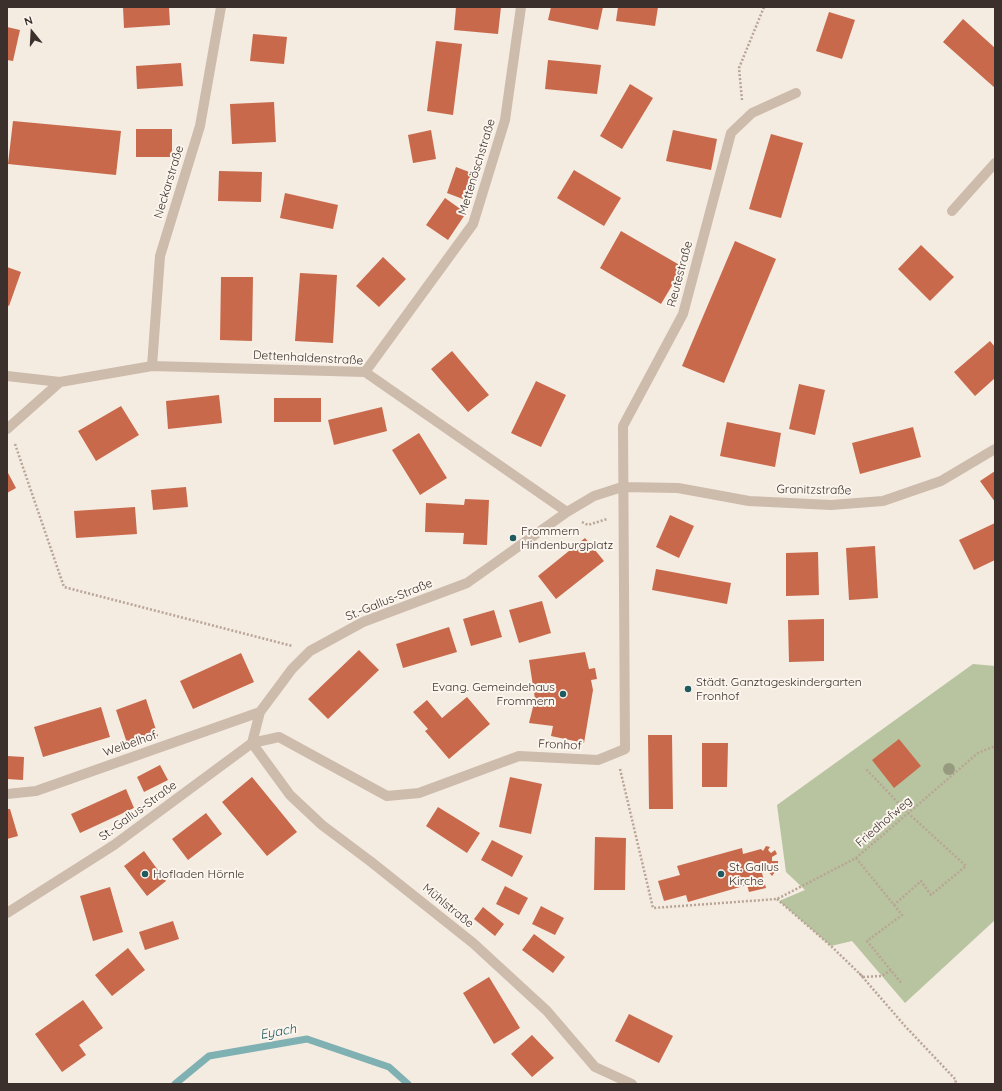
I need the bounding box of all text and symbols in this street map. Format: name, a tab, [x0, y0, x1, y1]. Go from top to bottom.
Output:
north arrow	[12, 12, 52, 52]
text: N	[22, 13, 34, 28]
street label: Mettenöschstraße	[456, 117, 498, 217]
street label: Neckarstraße	[151, 144, 187, 220]
street label: Reutestraße	[664, 239, 696, 309]
street label: Dettenhaldenstraße	[252, 348, 364, 368]
street label: Granitzstraße	[776, 482, 852, 498]
place label: Frommern Hindenburgplatz	[521, 524, 613, 552]
marker: Frommern Hindenburgplatz	[508, 533, 518, 543]
street label: St.-Gallus-Straße	[343, 576, 435, 624]
place label: Städt. Ganztageskindergarten Fronhof	[696, 675, 862, 703]
place label: Evang. Gemeindehaus Frommern	[432, 680, 555, 708]
marker: Städt. Ganztageskindergarten Fronhof	[683, 684, 693, 694]
marker: Evang. Gemeindehaus Frommern	[558, 689, 568, 699]
street label: Weibelhof	[101, 728, 159, 760]
street label: Fronhof	[538, 737, 582, 753]
street label: St.-Gallus-Straße	[96, 778, 180, 844]
street label: Friedhofweg	[853, 794, 915, 850]
place label: St. Gallus Kirche	[729, 860, 779, 888]
place label: Hofladen Hörnle	[153, 867, 244, 881]
marker: Hofladen Hörnle	[140, 869, 150, 879]
marker: St. Gallus Kirche	[716, 869, 726, 879]
street label: Mühlstraße	[419, 881, 477, 931]
water label: Eyach	[259, 1021, 297, 1043]

